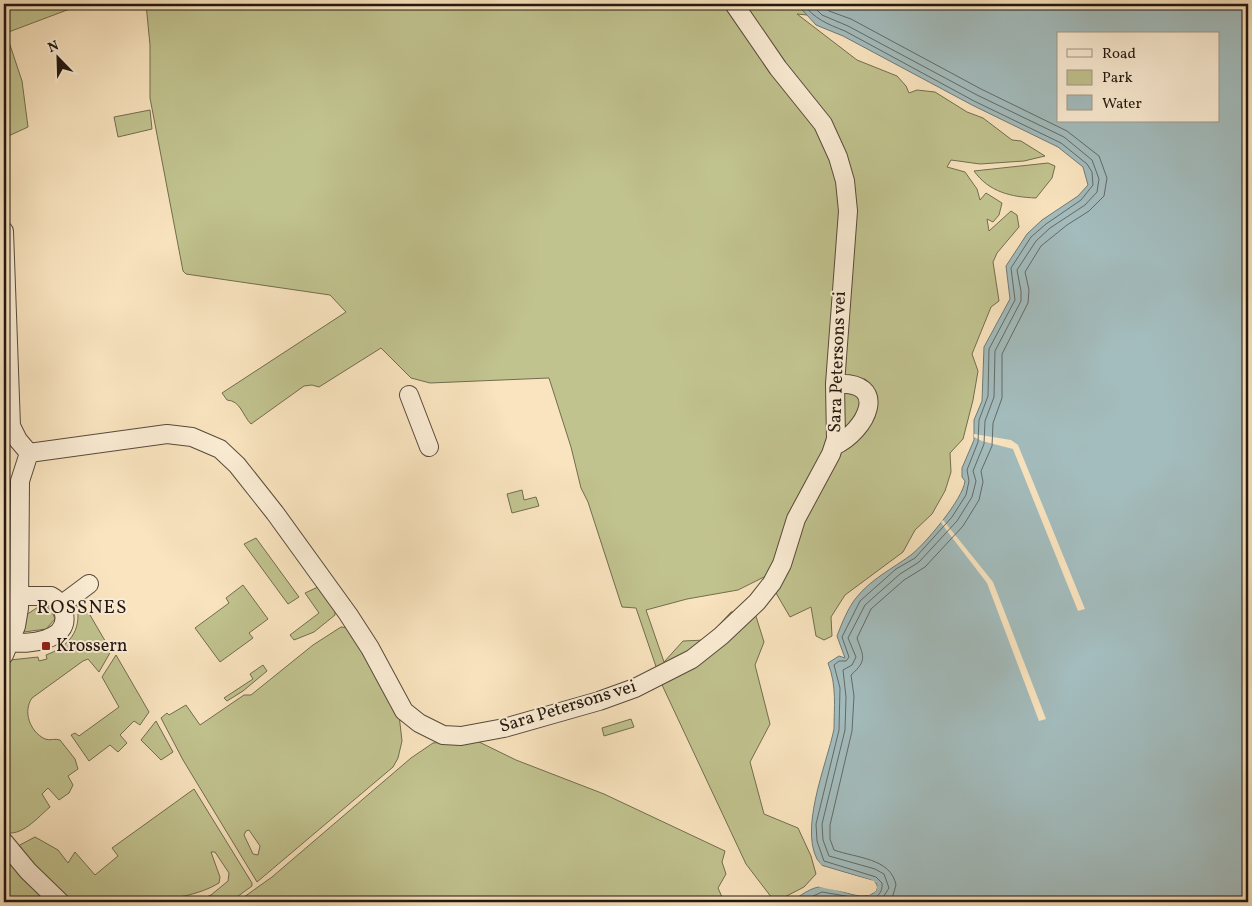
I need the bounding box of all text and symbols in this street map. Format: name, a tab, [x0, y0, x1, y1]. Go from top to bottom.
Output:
north arrow	[32, 32, 82, 82]
legend	[1057, 32, 1220, 122]
text: N	[45, 37, 62, 58]
text: Road	[1102, 44, 1136, 65]
text: Park	[1102, 68, 1133, 89]
text: Water	[1102, 94, 1142, 115]
street label: Sara Petersons vei	[823, 291, 853, 433]
district label: ROSSNES	[37, 595, 127, 621]
place label: Krossern	[56, 634, 128, 659]
marker: Krossern	[40, 640, 52, 652]
street label: Sara Petersons vei	[496, 674, 640, 740]

